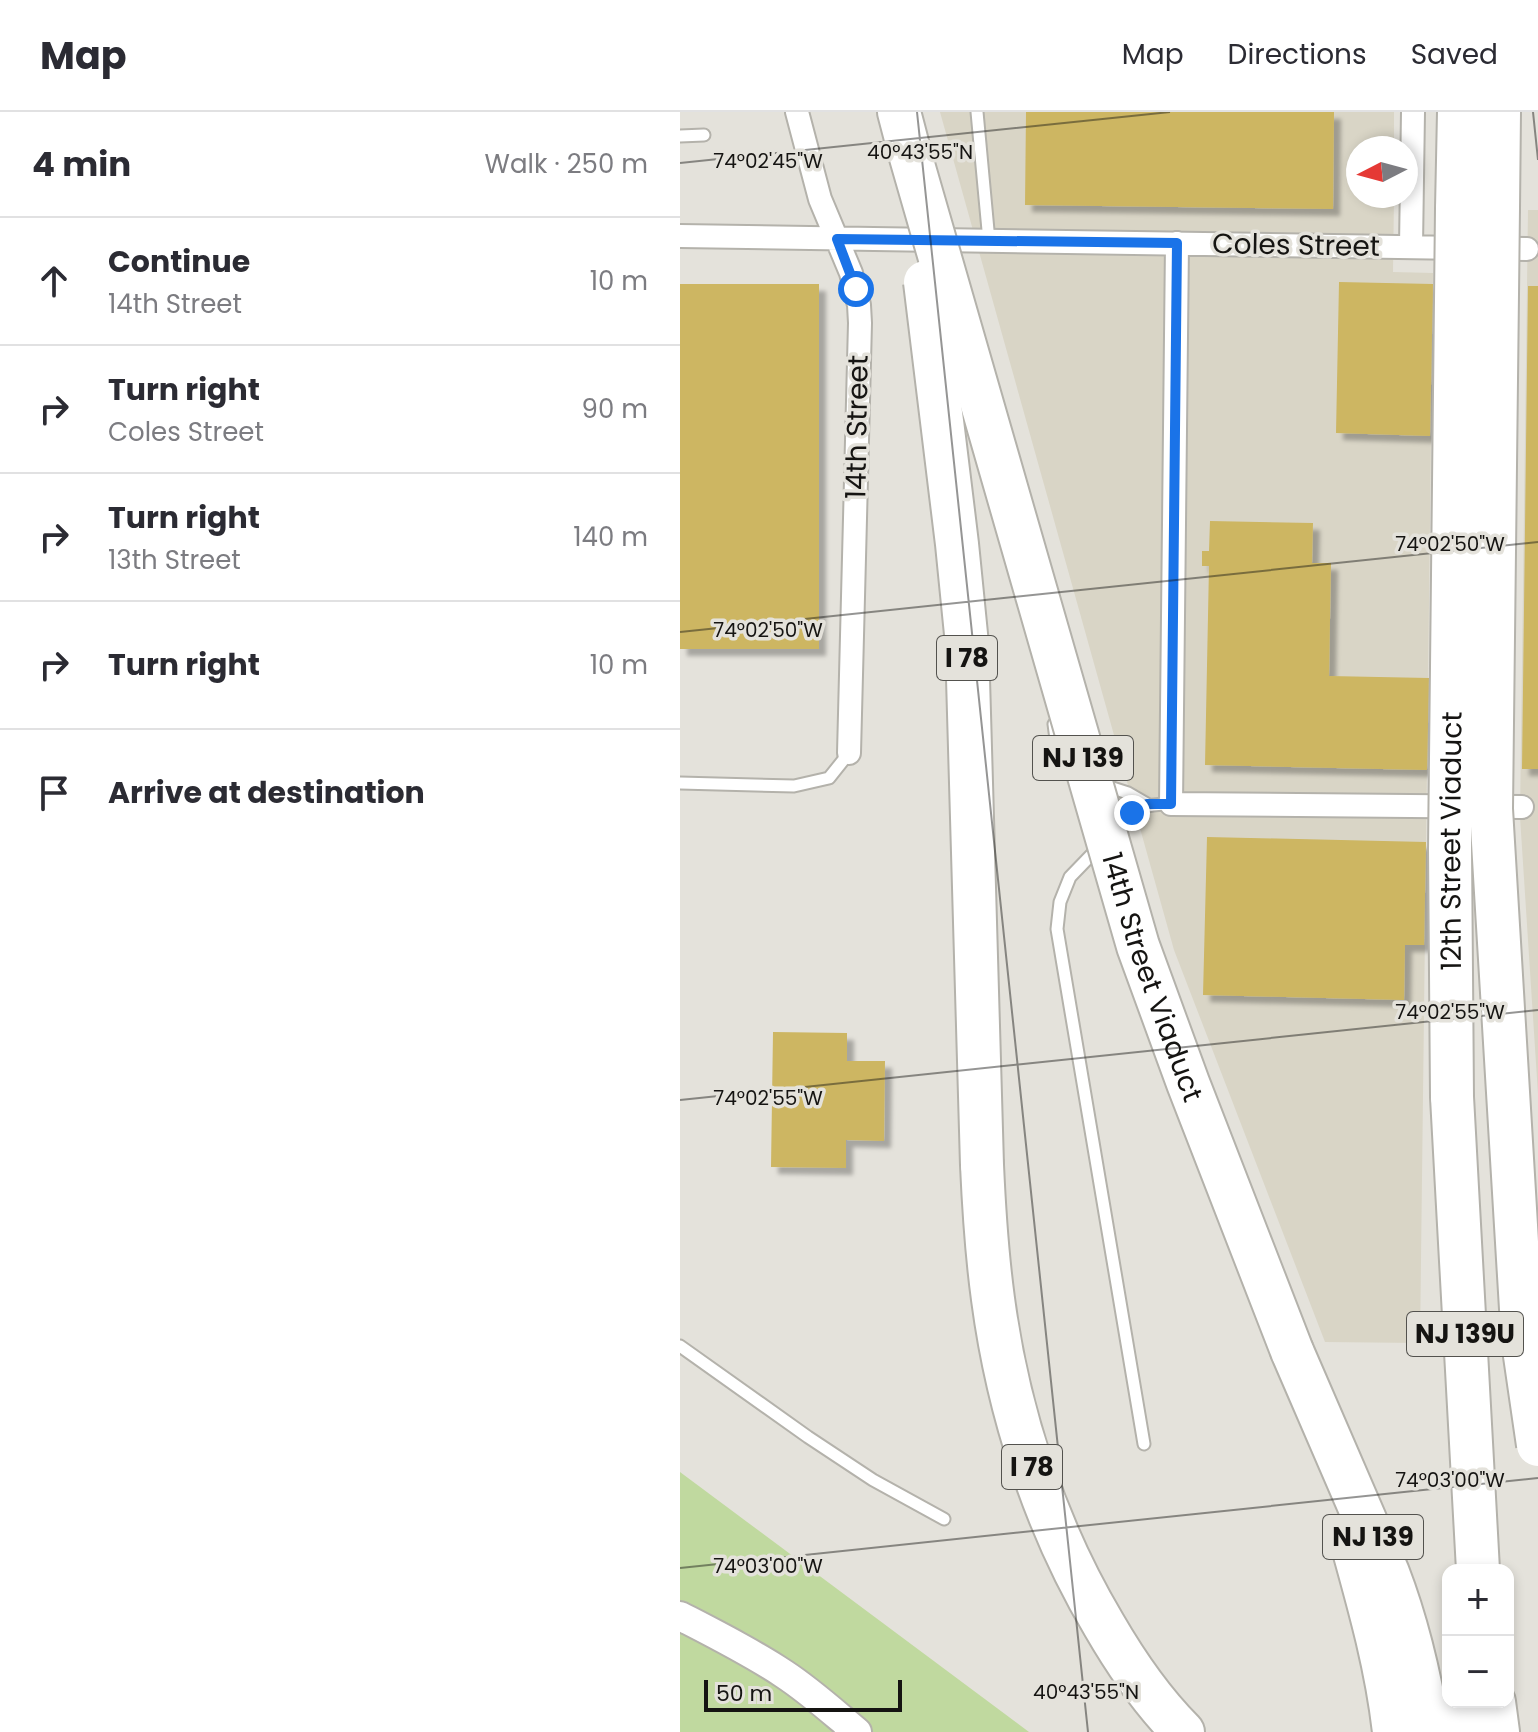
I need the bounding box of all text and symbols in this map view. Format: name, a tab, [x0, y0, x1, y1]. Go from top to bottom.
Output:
text: Map	[40, 29, 127, 82]
text: Map	[1122, 35, 1184, 74]
text: Directions	[1228, 35, 1367, 74]
text: Saved	[1411, 35, 1498, 74]
north arrow	[1346, 136, 1418, 208]
text: 40°43'55"N	[867, 138, 973, 166]
text: 4 min	[32, 140, 131, 188]
text: Walk · 250 m	[485, 146, 648, 182]
text: 74°02'45"W	[713, 147, 823, 175]
street label: Coles Street	[1212, 224, 1380, 266]
text: Continue	[108, 240, 250, 283]
icon: ahead	[32, 259, 76, 303]
text: 10 m	[590, 263, 648, 299]
route start	[838, 271, 874, 307]
text: 14th Street	[108, 286, 242, 322]
street label: 14th Street	[836, 355, 878, 499]
text: Turn right	[108, 368, 260, 411]
icon: right	[32, 387, 76, 431]
text: 90 m	[582, 391, 648, 427]
text: Coles Street	[108, 414, 264, 450]
text: Turn right	[108, 496, 260, 539]
icon: right	[32, 515, 76, 559]
text: 140 m	[573, 519, 648, 555]
text: 74°02'50"W	[1395, 530, 1505, 558]
text: 13th Street	[108, 542, 241, 578]
text: 74°02'50"W	[713, 616, 823, 644]
road number: I 78	[937, 636, 997, 680]
icon: right	[32, 643, 76, 687]
text: Turn right	[108, 643, 260, 686]
text: 10 m	[590, 647, 648, 683]
street label: 12th Street Viaduct	[1430, 711, 1471, 971]
road number: NJ 139	[1033, 736, 1133, 780]
icon: arrive	[32, 771, 76, 815]
text: Arrive at destination	[108, 771, 425, 814]
route end	[1114, 795, 1150, 831]
street label: 14th Street Viaduct	[1093, 848, 1213, 1107]
text: 74°02'55"W	[1395, 998, 1505, 1026]
text: 74°02'55"W	[713, 1084, 823, 1112]
road number: NJ 139U	[1407, 1312, 1523, 1356]
road number: I 78	[1002, 1445, 1062, 1489]
text: 74°03'00"W	[1395, 1466, 1505, 1494]
road number: NJ 139	[1323, 1515, 1423, 1559]
text: 74°03'00"W	[713, 1552, 823, 1580]
map controls	[1442, 1564, 1514, 1708]
button: +	[1442, 1564, 1514, 1636]
button: −	[1442, 1636, 1514, 1708]
scale bar	[704, 1676, 902, 1712]
text: 50 m	[716, 1678, 772, 1709]
text: 40°43'55"N	[1033, 1678, 1139, 1706]

